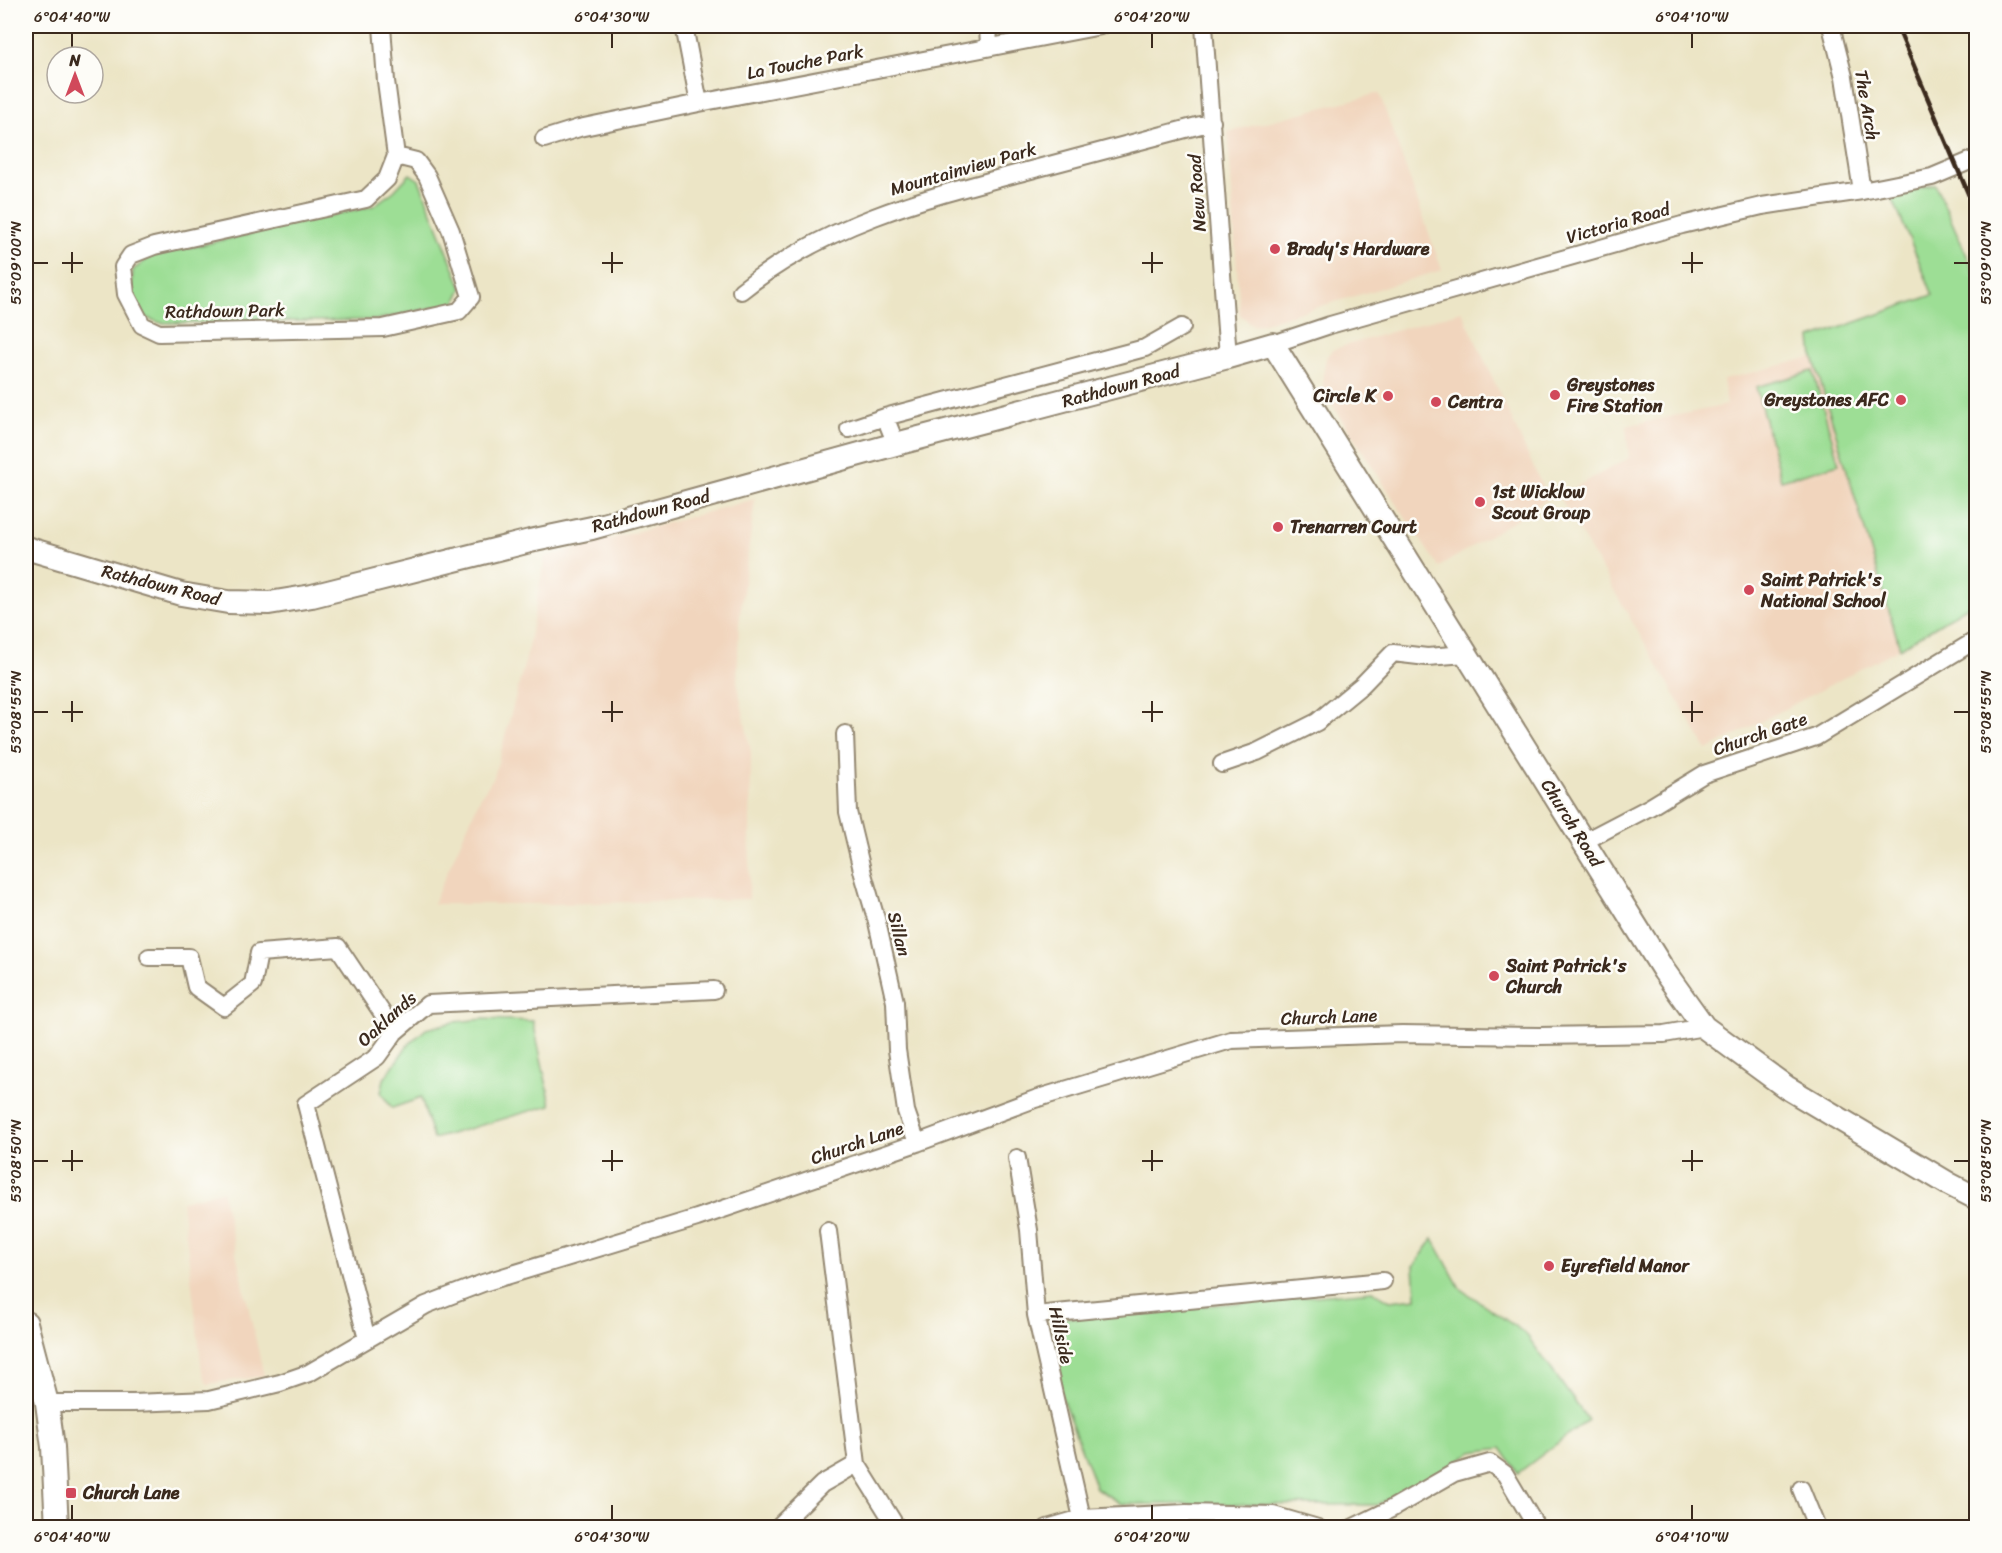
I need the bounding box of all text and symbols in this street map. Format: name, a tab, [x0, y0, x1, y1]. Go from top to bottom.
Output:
text: 6°04'40"W	[34, 4, 110, 30]
text: 6°04'30"W	[575, 4, 650, 30]
text: 6°04'20"W	[1114, 4, 1190, 30]
text: 6°04'10"W	[1655, 4, 1729, 30]
street label: La Touche Park	[744, 35, 866, 89]
north arrow	[45, 45, 105, 105]
text: N	[68, 46, 81, 75]
street label: The Arch	[1845, 67, 1889, 143]
street label: Mountainview Park	[886, 133, 1040, 205]
street label: New Road	[1178, 152, 1216, 233]
street label: Victoria Road	[1562, 193, 1675, 253]
text: 53°09'00"N	[3, 221, 29, 305]
text: 53°09'00"N	[1973, 221, 1999, 305]
place label: Brady's Hardware	[1287, 233, 1430, 265]
marker: Brady's Hardware	[1268, 242, 1282, 256]
street label: Rathdown Park	[165, 294, 286, 328]
street label: Rathdown Road	[1058, 354, 1185, 417]
place label: Greystones Fire Station	[1566, 369, 1663, 422]
place label: Circle K	[1312, 380, 1378, 412]
place label: Greystones AFC	[1763, 384, 1890, 416]
place label: Centra	[1447, 386, 1503, 418]
marker: Greystones Fire Station	[1548, 388, 1562, 402]
marker: Circle K	[1381, 389, 1395, 403]
marker: Greystones AFC	[1894, 393, 1908, 407]
marker: Centra	[1429, 395, 1443, 409]
place label: 1st Wicklow Scout Group	[1491, 476, 1591, 529]
street label: Rathdown Road	[588, 479, 715, 542]
marker: 1st Wicklow Scout Group	[1473, 495, 1487, 509]
place label: Trenarren Court	[1290, 511, 1417, 543]
marker: Trenarren Court	[1271, 520, 1285, 534]
street label: Rathdown Road	[98, 555, 225, 616]
place label: Saint Patrick's National School	[1760, 564, 1887, 617]
marker: Saint Patrick's National School	[1742, 583, 1756, 597]
text: 53°08'55"N	[3, 670, 29, 753]
text: 53°08'55"N	[1973, 670, 1999, 753]
street label: Church Gate	[1709, 703, 1812, 765]
street label: Church Road	[1532, 772, 1613, 875]
street label: Sillan	[878, 908, 920, 960]
place label: Saint Patrick's Church	[1505, 950, 1627, 1003]
marker: Saint Patrick's Church	[1487, 969, 1501, 983]
street label: Oaklands	[350, 983, 425, 1055]
street label: Church Lane	[1280, 999, 1378, 1035]
street label: Church Lane	[806, 1112, 908, 1174]
text: 53°08'50"N	[3, 1119, 29, 1203]
text: 53°08'50"N	[1973, 1119, 1999, 1203]
place label: Eyrefield Manor	[1561, 1250, 1690, 1282]
marker: Eyrefield Manor	[1542, 1259, 1556, 1273]
street label: Hillside	[1039, 1303, 1083, 1367]
place label: Church Lane	[82, 1477, 180, 1509]
marker: Church Lane	[64, 1486, 78, 1500]
text: 6°04'40"W	[34, 1524, 110, 1550]
text: 6°04'30"W	[575, 1524, 650, 1550]
text: 6°04'20"W	[1114, 1524, 1190, 1550]
text: 6°04'10"W	[1655, 1524, 1729, 1550]

